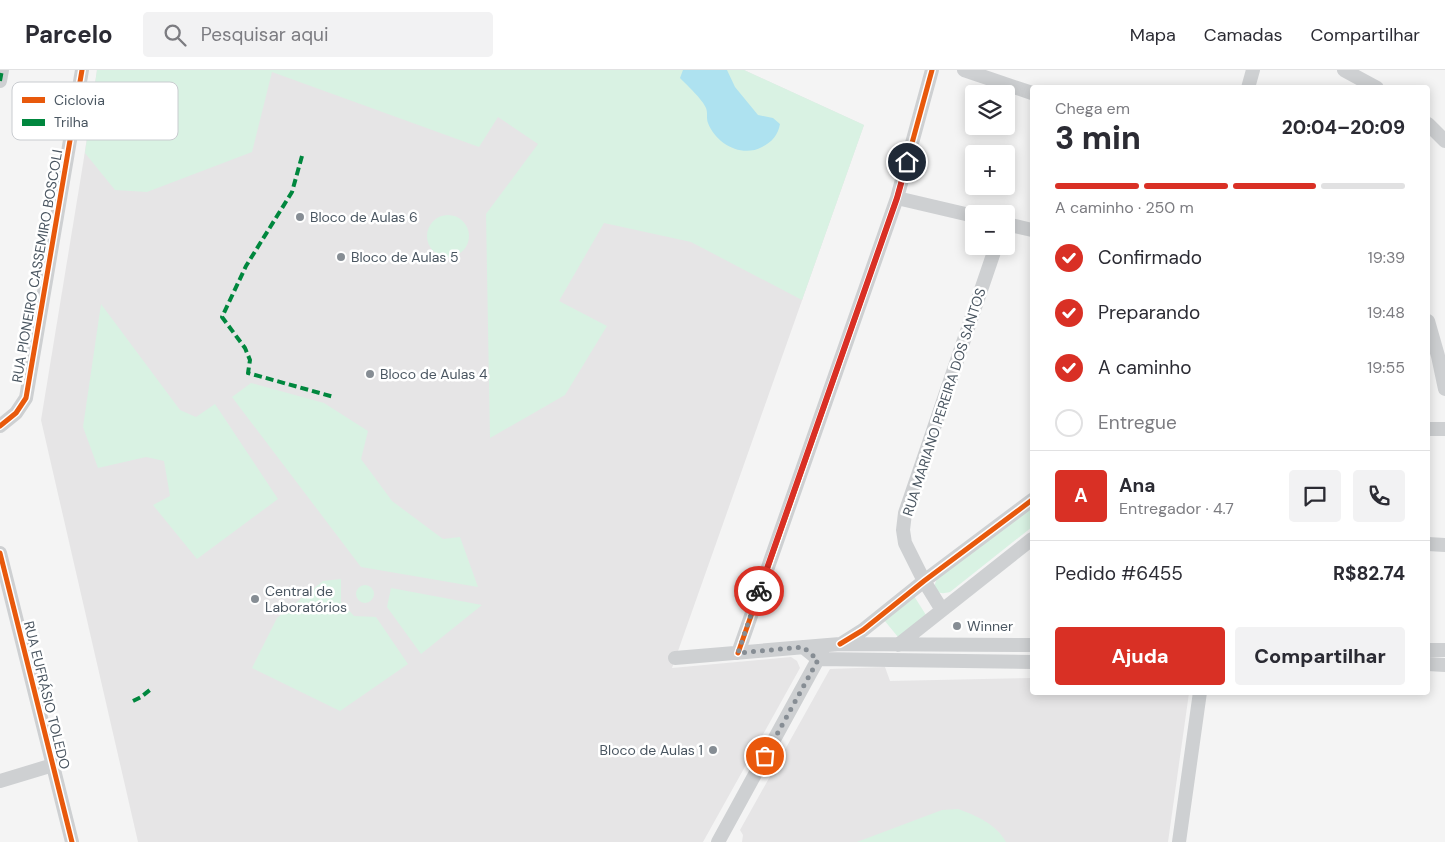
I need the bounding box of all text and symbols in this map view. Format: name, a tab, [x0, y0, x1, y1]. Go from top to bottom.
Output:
search box	[143, 12, 493, 57]
text: Parcelo	[25, 19, 113, 50]
icon: search	[161, 21, 189, 49]
text: Pesquisar aqui	[201, 22, 329, 47]
text: Mapa	[1130, 23, 1176, 47]
text: Camadas	[1204, 23, 1282, 47]
text: Compartilhar	[1310, 23, 1420, 47]
legend	[12, 82, 178, 140]
map controls	[965, 85, 1015, 255]
button: layers	[965, 85, 1015, 135]
text: Ciclovia	[54, 91, 105, 109]
text: Chega em	[1055, 98, 1130, 119]
text: Trilha	[54, 113, 88, 131]
text: 20:04–20:09	[1282, 115, 1405, 140]
text: 3 min	[1055, 117, 1141, 159]
pin	[886, 141, 928, 183]
button: +	[965, 145, 1015, 195]
street label: RUA PIONEIRO CASSEMIRO BOSCOLI	[8, 148, 66, 384]
icon: home	[893, 148, 921, 176]
text: A caminho · 250 m	[1055, 197, 1194, 218]
button: −	[965, 205, 1015, 255]
place label: Bloco de Aulas 6	[310, 208, 418, 226]
marker: Bloco de Aulas 6	[294, 211, 306, 223]
icon: check	[1055, 244, 1083, 272]
text: Confirmado	[1098, 245, 1202, 270]
text: 19:39	[1368, 247, 1405, 268]
place label: Bloco de Aulas 5	[351, 248, 459, 266]
marker: Bloco de Aulas 5	[335, 251, 347, 263]
street label: RUA MARIANO PEREIRA DOS SANTOS	[899, 286, 989, 518]
icon: check	[1055, 299, 1083, 327]
text: Preparando	[1098, 300, 1200, 325]
text: 19:48	[1367, 302, 1405, 323]
icon: check	[1055, 354, 1083, 382]
text: A caminho	[1098, 355, 1191, 380]
text: 19:55	[1367, 357, 1405, 378]
place label: Bloco de Aulas 4	[380, 365, 488, 383]
marker: Bloco de Aulas 4	[364, 368, 376, 380]
text: Entregue	[1098, 410, 1177, 435]
button: chat	[1289, 470, 1341, 522]
button: phone	[1353, 470, 1405, 522]
text: Ana	[1119, 473, 1155, 498]
text: A	[1074, 483, 1088, 508]
text: Entregador · 4.7	[1119, 498, 1234, 519]
text: Pedido #6455	[1055, 561, 1183, 586]
text: R$82.74	[1333, 561, 1405, 586]
courier	[734, 566, 784, 616]
icon: bike	[745, 577, 773, 605]
place label: Central de Laboratórios	[265, 582, 347, 616]
marker: Central de Laboratórios	[249, 593, 261, 605]
place label: Winner	[967, 617, 1013, 635]
street label: RUA EUFRÁSIO TOLEDO	[20, 619, 74, 771]
marker: Winner	[951, 620, 963, 632]
button: Ajuda	[1055, 627, 1225, 685]
button: Compartilhar	[1235, 627, 1405, 685]
pin	[744, 735, 786, 777]
place label: Bloco de Aulas 1	[600, 741, 703, 759]
icon: bag	[751, 742, 779, 770]
marker: Bloco de Aulas 1	[707, 744, 719, 756]

